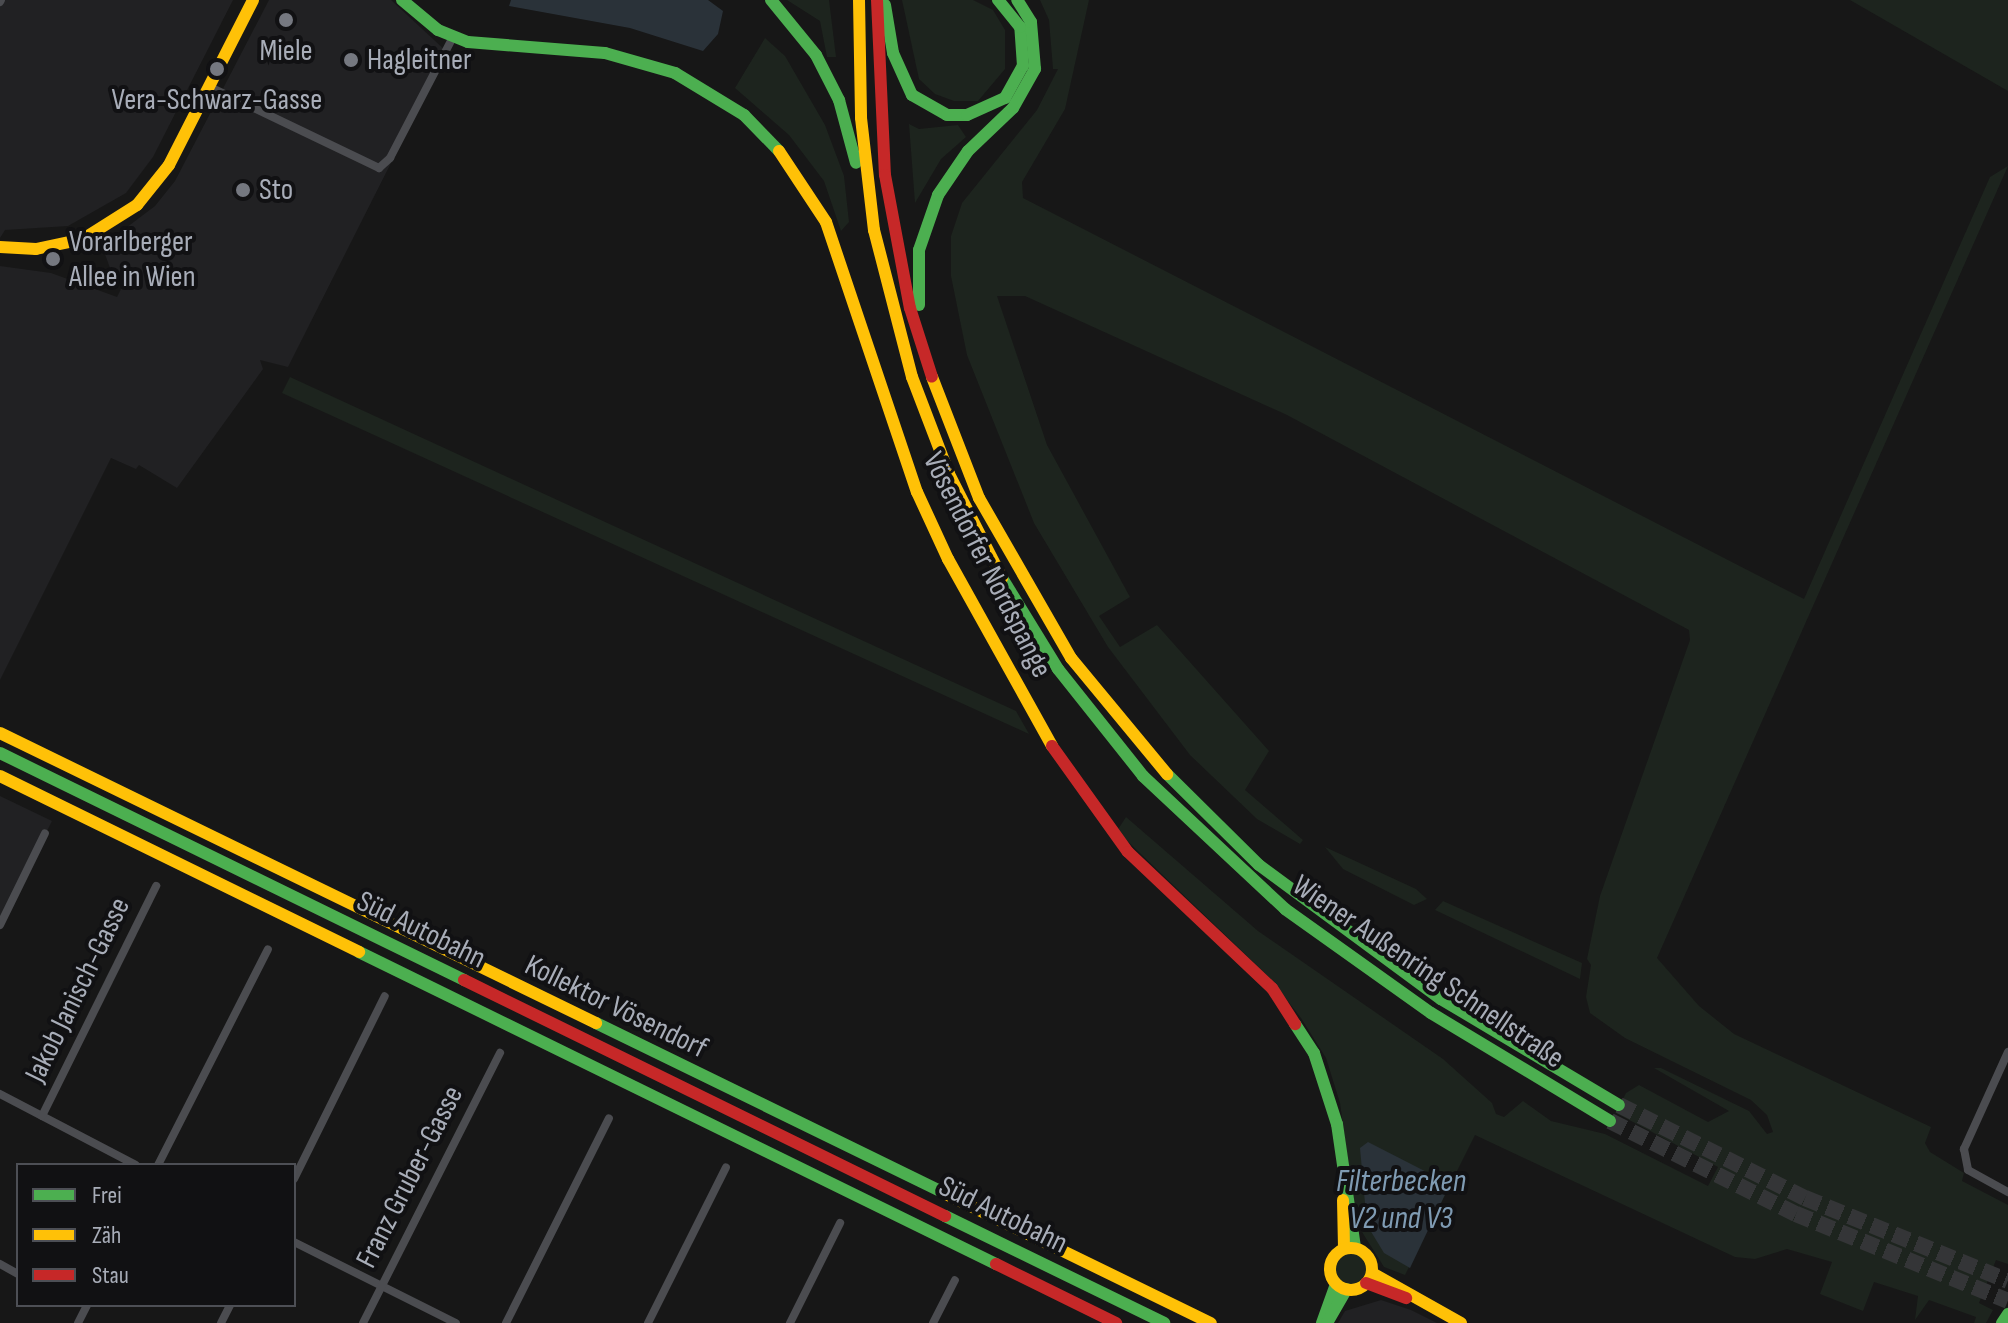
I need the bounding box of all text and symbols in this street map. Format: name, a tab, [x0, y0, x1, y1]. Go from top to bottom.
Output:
marker: Miele	[277, 11, 295, 29]
place label: Miele	[259, 33, 313, 69]
place label: Hagleitner	[367, 42, 472, 78]
marker: Hagleitner	[342, 51, 360, 69]
marker: Vera-Schwarz-Gasse	[208, 60, 226, 78]
place label: Vera-Schwarz-Gasse	[112, 82, 322, 118]
place label: Sto	[259, 172, 293, 208]
marker: Sto	[234, 181, 252, 199]
place label: Vorarlberger Allee in Wien	[69, 224, 195, 294]
marker: Vorarlberger Allee in Wien	[44, 250, 62, 268]
street label: Vösendorfer Nordspange	[915, 446, 1059, 684]
street label: Wiener Außenring Schnellstraße	[1285, 868, 1571, 1076]
street label: Süd Autobahn	[351, 883, 491, 977]
street label: Jakob Janisch-Gasse	[18, 892, 138, 1088]
street label: Kollektor Vösendorf	[519, 947, 713, 1067]
street label: Franz Gruber-Gasse	[349, 1080, 471, 1274]
legend	[16, 1163, 296, 1307]
water label: Filterbecken V2 und V3	[1336, 1164, 1466, 1239]
street label: Süd Autobahn	[933, 1168, 1073, 1262]
text: Frei	[92, 1181, 122, 1210]
text: Zäh	[92, 1221, 121, 1250]
text: Stau	[92, 1261, 129, 1290]

